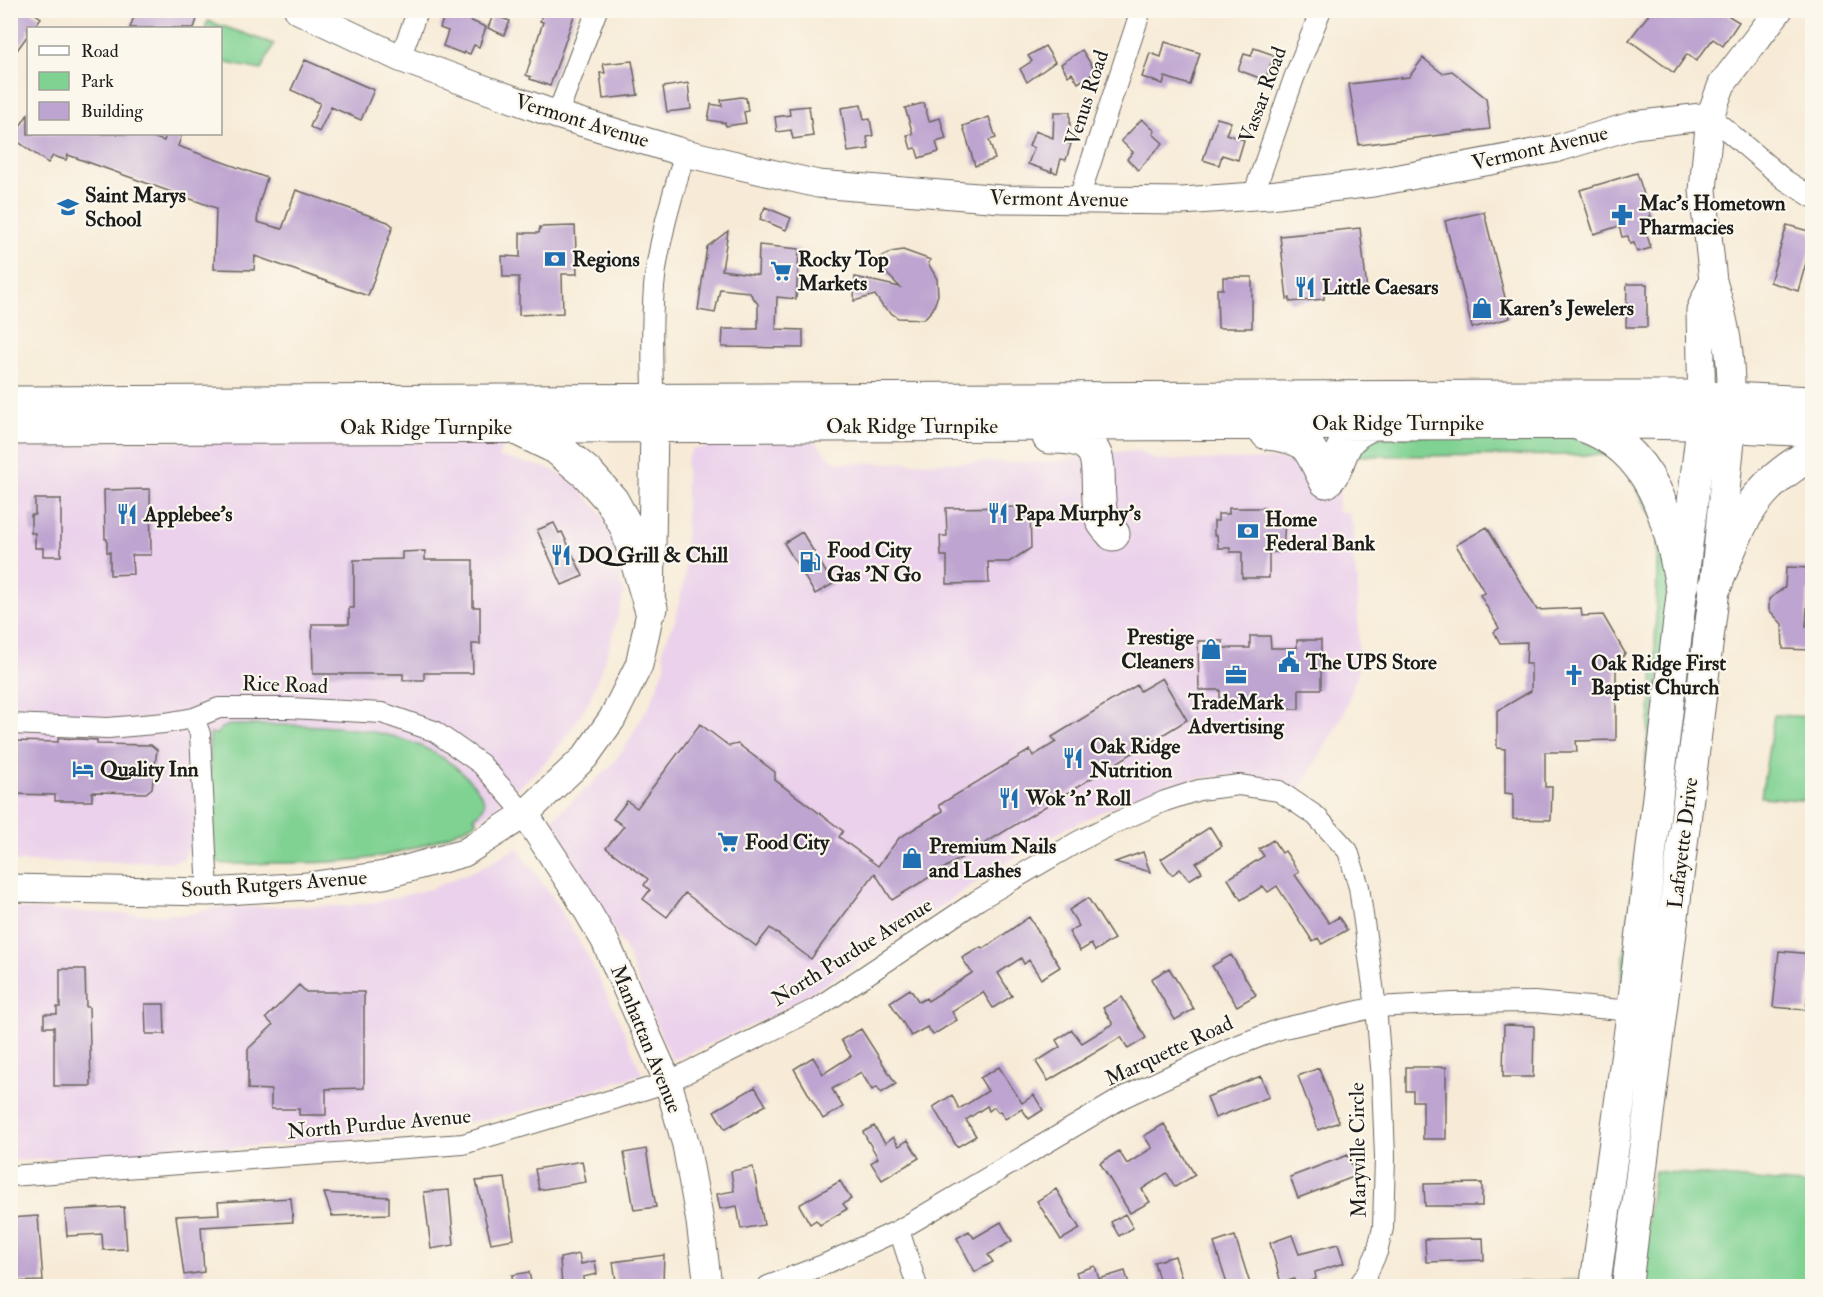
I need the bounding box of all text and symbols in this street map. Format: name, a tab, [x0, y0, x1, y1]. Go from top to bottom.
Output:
legend	[27, 27, 222, 135]
text: Road	[81, 40, 119, 63]
street label: Vassar Road	[1233, 42, 1293, 147]
street label: Venus Road	[1059, 46, 1115, 149]
text: Park	[81, 70, 114, 93]
street label: Vermont Avenue	[512, 88, 653, 154]
text: Building	[81, 100, 144, 123]
street label: Vermont Avenue	[1469, 119, 1611, 177]
place label: Saint Marys School	[85, 182, 186, 233]
street label: Vermont Avenue	[989, 184, 1129, 214]
place label: Mac's Hometown Pharmacies	[1638, 190, 1786, 241]
school or university icon: Saint Marys School	[56, 195, 80, 219]
pharmacy icon: Mac's Hometown Pharmacies	[1610, 203, 1634, 227]
place label: Regions	[572, 246, 640, 273]
place label: Rocky Top Markets	[797, 246, 889, 297]
bank icon: Regions	[543, 247, 567, 271]
supermarket icon: Rocky Top Markets	[769, 259, 793, 283]
place label: Little Caesars	[1322, 274, 1438, 301]
restaurant icon: Little Caesars	[1293, 275, 1317, 299]
place label: Karen's Jewelers	[1499, 295, 1634, 322]
shop icon: Karen's Jewelers	[1470, 296, 1494, 320]
street label: Oak Ridge Turnpike	[1312, 410, 1484, 437]
street label: Oak Ridge Turnpike	[826, 413, 998, 440]
street label: Oak Ridge Turnpike	[340, 414, 512, 441]
place label: Papa Murphy's	[1015, 500, 1141, 527]
place label: Applebee's	[143, 501, 233, 528]
restaurant icon: Papa Murphy's	[986, 501, 1010, 525]
restaurant icon: Applebee's	[115, 502, 139, 526]
place label: Home Federal Bank	[1265, 506, 1376, 557]
bank icon: Home Federal Bank	[1236, 519, 1260, 543]
place label: Food City Gas 'N Go	[827, 537, 921, 588]
place label: DQ Grill & Chill	[578, 542, 729, 569]
restaurant icon: DQ Grill & Chill	[549, 543, 573, 567]
fuel station icon: Food City Gas 'N Go	[798, 550, 822, 574]
place label: Prestige Cleaners	[1121, 624, 1194, 675]
shop icon: Prestige Cleaners	[1199, 637, 1223, 661]
place label: The UPS Store	[1305, 649, 1437, 676]
public building icon: The UPS Store	[1277, 650, 1301, 674]
place label: Oak Ridge First Baptist Church	[1591, 650, 1726, 701]
office icon: TradeMark Advertising	[1224, 663, 1248, 687]
church icon: Oak Ridge First Baptist Church	[1562, 663, 1586, 687]
street label: Rice Road	[242, 670, 329, 700]
place label: TradeMark Advertising	[1187, 689, 1285, 740]
place label: Oak Ridge Nutrition	[1089, 733, 1180, 784]
restaurant icon: Oak Ridge Nutrition	[1061, 746, 1085, 770]
place label: Quality Inn	[100, 756, 199, 783]
hotel icon: Quality Inn	[71, 757, 95, 781]
street label: Lafayette Drive	[1662, 776, 1704, 910]
place label: Wok 'n' Roll	[1025, 785, 1132, 812]
restaurant icon: Wok 'n' Roll	[997, 786, 1021, 810]
place label: Food City	[745, 829, 830, 856]
supermarket icon: Food City	[716, 830, 740, 854]
place label: Premium Nails and Lashes	[929, 833, 1056, 884]
shop icon: Premium Nails and Lashes	[900, 846, 924, 870]
street label: South Rutgers Avenue	[180, 864, 368, 904]
street label: North Purdue Avenue	[767, 892, 938, 1012]
street label: Manhattan Avenue	[604, 961, 688, 1117]
street label: Marquette Road	[1101, 1009, 1238, 1092]
street label: Maryville Circle	[1343, 1082, 1373, 1218]
street label: North Purdue Avenue	[286, 1102, 472, 1145]

